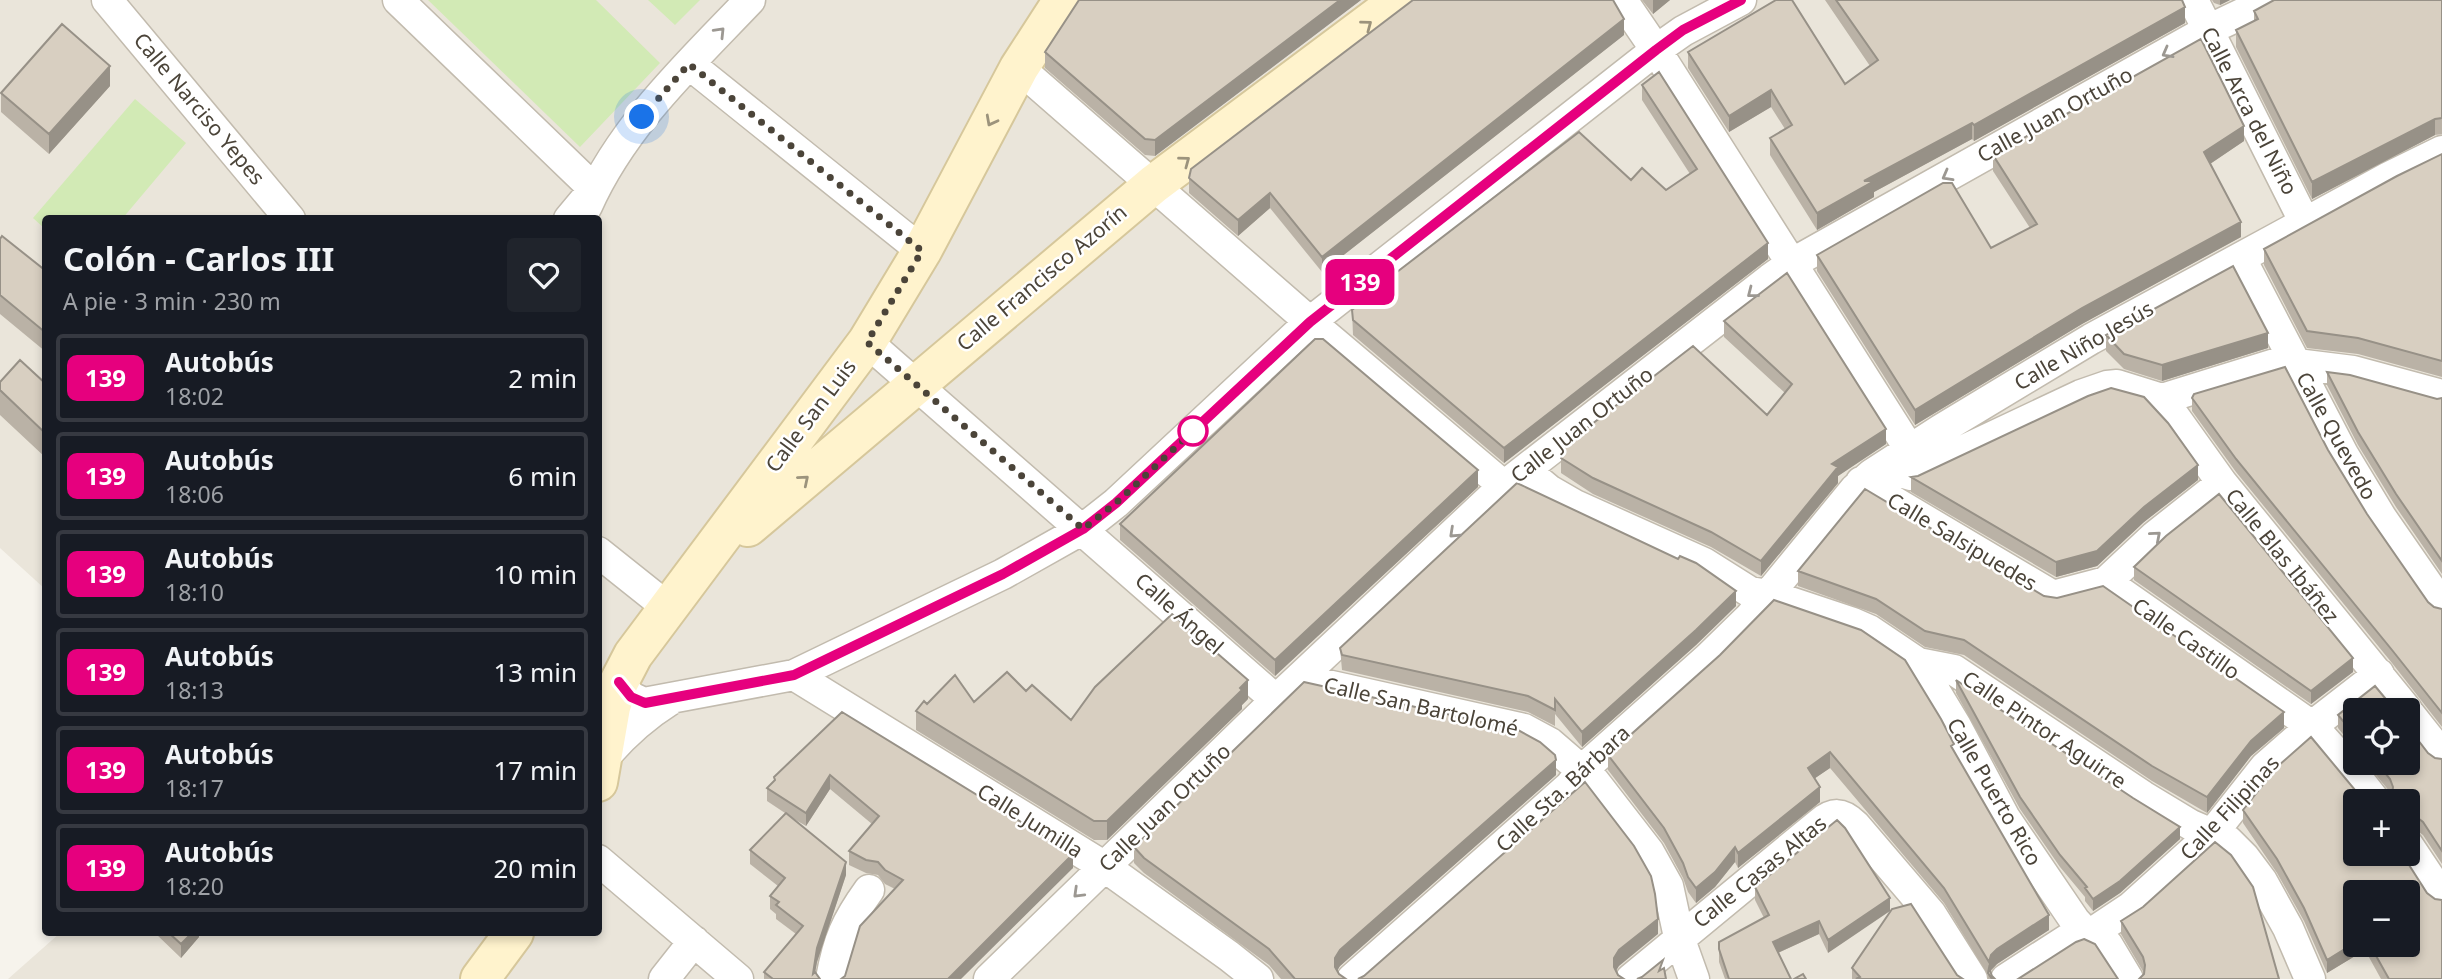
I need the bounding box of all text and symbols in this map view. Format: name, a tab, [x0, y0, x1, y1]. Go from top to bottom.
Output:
one-way arrow	[1359, 20, 1372, 33]
street label: Calle Arca del Niño	[2195, 22, 2304, 199]
street label: Calle Narciso Yepes	[128, 26, 272, 190]
one-way arrow	[711, 27, 724, 40]
one-way arrow	[2161, 45, 2174, 58]
street label: Calle Juan Ortuño	[1972, 60, 2137, 168]
your location	[624, 99, 659, 134]
one-way arrow	[986, 114, 999, 127]
one-way arrow	[1177, 156, 1190, 169]
one-way arrow	[1941, 168, 1954, 181]
street label: Calle Francisco Azorín	[950, 198, 1132, 357]
text: Colón - Carlos III	[63, 236, 334, 281]
button: heart	[507, 238, 581, 312]
line badge: 139	[1320, 259, 1400, 305]
text: 139	[1339, 265, 1381, 298]
text: A pie · 3 min · 230 m	[63, 285, 281, 317]
one-way arrow	[1747, 285, 1760, 298]
street label: Calle Niño Jesús	[2009, 294, 2158, 396]
text: Autobús	[165, 344, 274, 380]
street label: Calle San Luis	[759, 353, 862, 477]
text: 2 min	[508, 360, 577, 396]
street label: Calle Juan Ortuño	[1504, 360, 1658, 489]
text: 139	[85, 361, 126, 394]
street label: Calle Quevedo	[2290, 367, 2384, 504]
text: 18:02	[165, 380, 224, 412]
unlabelled marker	[1178, 416, 1208, 446]
text: Autobús	[165, 442, 274, 478]
text: 6 min	[508, 458, 577, 494]
text: 139	[85, 459, 126, 492]
one-way arrow	[796, 476, 809, 488]
text: 18:06	[165, 478, 224, 510]
street label: Calle Blas Ibáñez	[2220, 482, 2346, 629]
street label: Calle Salsipuedes	[1882, 485, 2043, 597]
one-way arrow	[1449, 524, 1462, 537]
one-way arrow	[2148, 532, 2161, 544]
text: Autobús	[165, 540, 274, 576]
text: 10 min	[493, 556, 577, 592]
text: 139	[85, 557, 126, 590]
street label: Calle Ángel	[1130, 566, 1230, 660]
text: 18:10	[165, 576, 224, 608]
street label: Calle Castillo	[2127, 591, 2246, 685]
text: Autobús	[165, 638, 274, 674]
text: 13 min	[493, 654, 577, 690]
text: 139	[85, 655, 126, 688]
street label: Calle Pintor Aguirre	[1957, 664, 2132, 795]
street label: Calle San Bartolomé	[1321, 670, 1521, 742]
text: 18:13	[165, 674, 224, 706]
map controls	[2343, 698, 2420, 957]
button: locate	[2343, 698, 2420, 775]
street label: Calle Puerto Rico	[1941, 712, 2049, 871]
street label: Calle Sta. Bárbara	[1489, 719, 1635, 858]
text: Autobús	[165, 736, 274, 772]
street label: Calle Juan Ortuño	[1092, 737, 1236, 878]
street label: Calle Filipinas	[2174, 749, 2285, 866]
text: 17 min	[493, 752, 577, 788]
text: 139	[85, 753, 126, 786]
text: 18:17	[165, 772, 224, 804]
street label: Calle Jumilla	[972, 777, 1089, 864]
button: +	[2343, 789, 2420, 866]
street label: Calle Casas Altas	[1687, 809, 1832, 934]
text: Autobús	[165, 834, 274, 870]
text: 20 min	[493, 850, 577, 886]
text: 139	[85, 851, 126, 884]
text: 18:20	[165, 870, 224, 902]
button: −	[2343, 880, 2420, 957]
one-way arrow	[1073, 885, 1086, 898]

